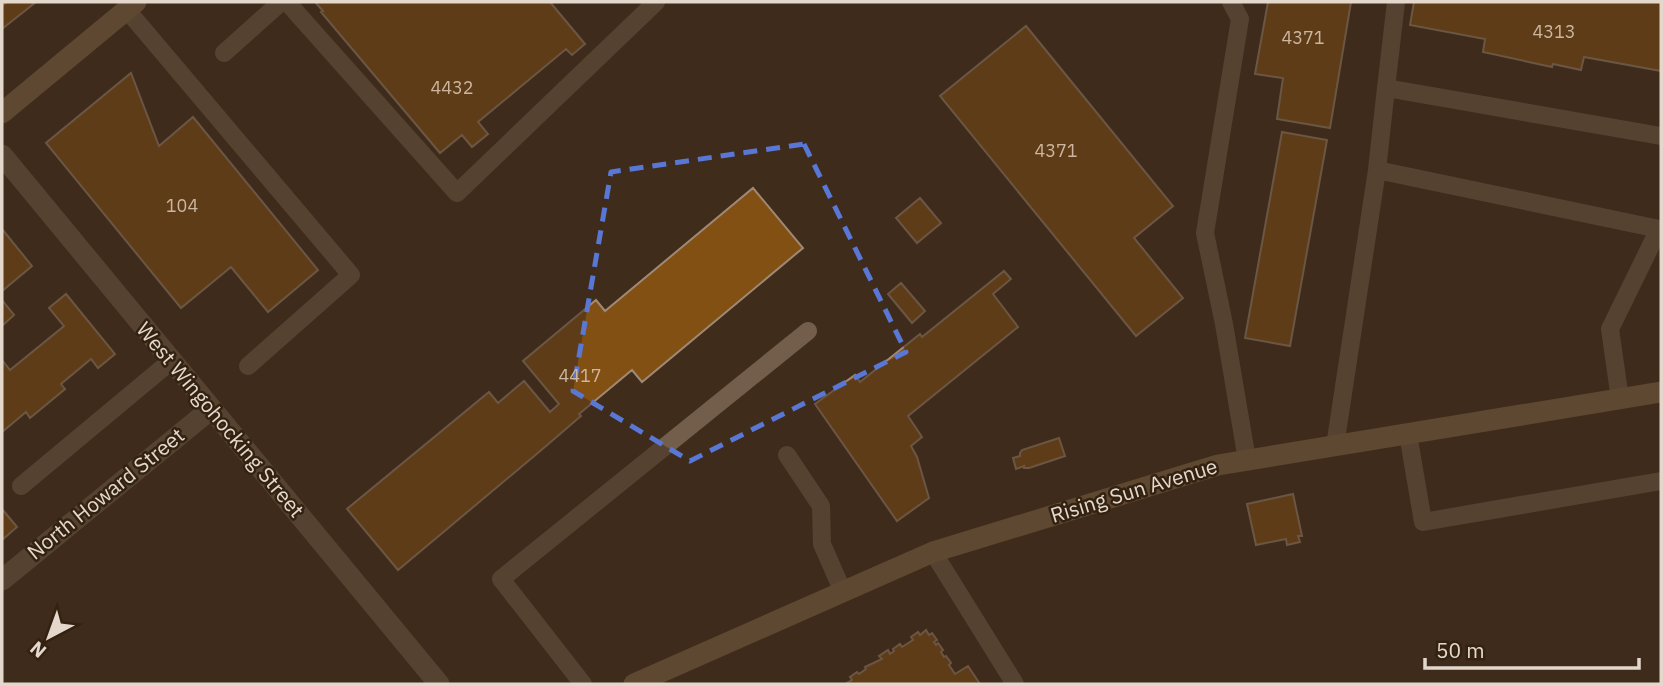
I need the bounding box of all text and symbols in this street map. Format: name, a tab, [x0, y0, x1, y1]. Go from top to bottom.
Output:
house number: 4313	[1532, 20, 1576, 43]
house number: 4371	[1281, 26, 1325, 49]
house number: 4432	[430, 76, 474, 99]
house number: 4371	[1034, 139, 1078, 162]
house number: 104	[166, 194, 198, 217]
street label: West Wingohocking Street	[131, 316, 311, 523]
house number: 4417	[558, 364, 602, 387]
street label: North Howard Street	[21, 421, 190, 565]
street label: Rising Sun Avenue	[1047, 451, 1221, 529]
north arrow	[14, 602, 84, 672]
scale bar	[1425, 626, 1638, 670]
text: N	[25, 636, 51, 663]
text: 50 m	[1436, 636, 1485, 664]

